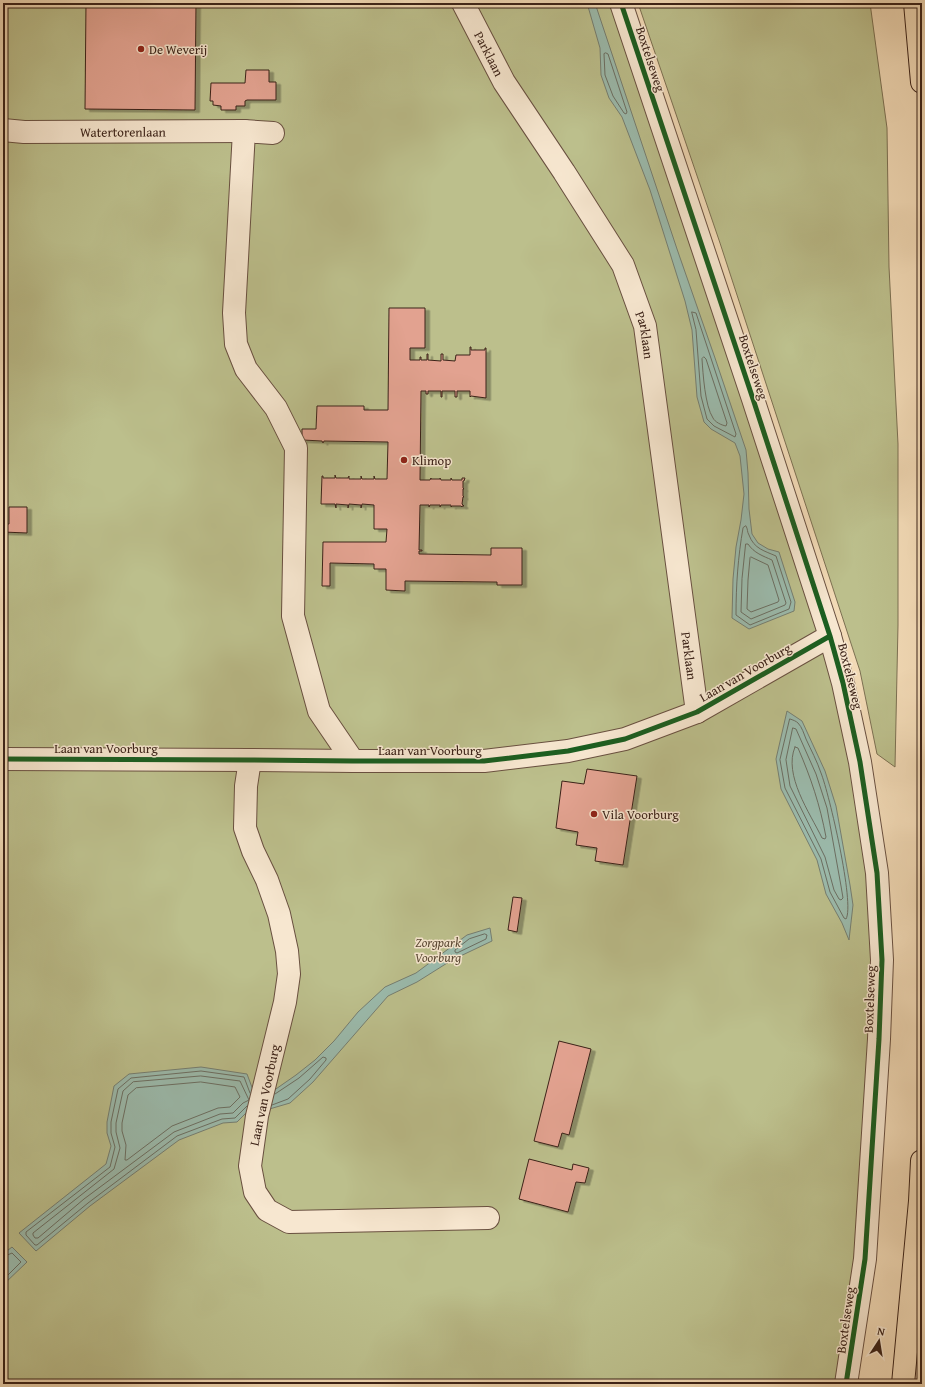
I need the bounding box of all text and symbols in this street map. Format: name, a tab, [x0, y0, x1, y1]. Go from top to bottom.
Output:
street label: Boxtelseweg	[631, 24, 670, 95]
street label: Parklaan	[469, 28, 509, 80]
place label: De Weverij	[149, 40, 207, 59]
marker: De Weverij	[136, 44, 146, 54]
street label: Watertorenlaan	[80, 122, 167, 142]
street label: Parklaan	[630, 308, 658, 361]
street label: Boxtelseweg	[734, 332, 773, 403]
place label: Klimop	[412, 451, 451, 470]
marker: Klimop	[399, 455, 409, 465]
street label: Parklaan	[676, 631, 702, 682]
street label: Laan van Voorburg	[696, 638, 795, 706]
street label: Boxtelseweg	[833, 641, 868, 712]
street label: Laan van Voorburg	[54, 739, 158, 758]
street label: Laan van Voorburg	[378, 741, 482, 760]
place label: Vila Voorburg	[602, 805, 679, 824]
marker: Vila Voorburg	[589, 809, 599, 819]
park label: Zorgpark Voorburg	[415, 933, 461, 967]
street label: Boxtelseweg	[859, 964, 880, 1033]
street label: Laan van Voorburg	[244, 1042, 285, 1148]
street label: Boxtelseweg	[831, 1285, 860, 1355]
north arrow	[859, 1321, 899, 1361]
text: N	[876, 1323, 887, 1340]

